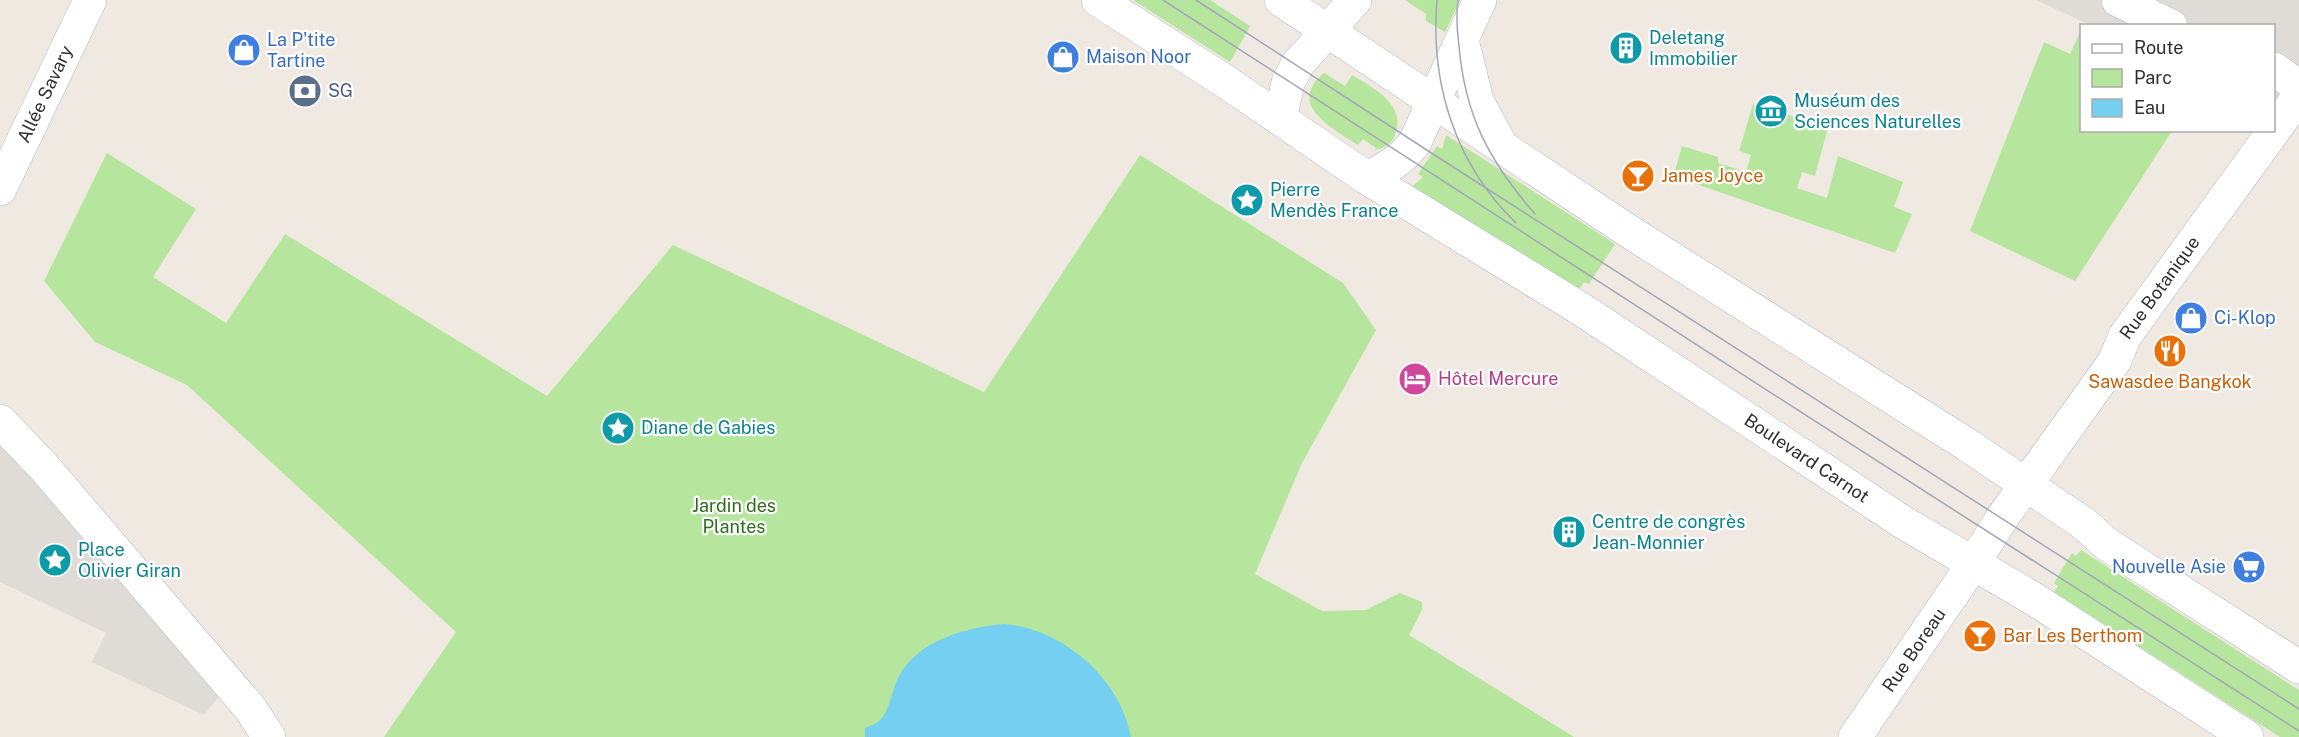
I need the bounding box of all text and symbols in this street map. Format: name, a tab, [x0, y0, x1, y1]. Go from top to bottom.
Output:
legend	[2080, 24, 2275, 132]
place label: Deletang Immobilier	[1649, 27, 1738, 69]
place label: La P'tite Tartine	[267, 29, 336, 71]
building icon: Deletang Immobilier	[1608, 30, 1644, 66]
shop icon: La P'tite Tartine	[226, 32, 262, 68]
text: Route	[2134, 37, 2183, 58]
shop icon: Maison Noor	[1045, 39, 1081, 75]
street label: Allée Savary	[13, 42, 77, 146]
place label: Maison Noor	[1086, 46, 1191, 67]
text: Parc	[2134, 67, 2172, 88]
bank icon: SG	[287, 73, 323, 109]
place label: SG	[328, 80, 353, 101]
place label: Muséum des Sciences Naturelles	[1794, 90, 1961, 132]
museum icon: Muséum des Sciences Naturelles	[1753, 93, 1789, 129]
text: Eau	[2134, 97, 2165, 118]
bar icon: James Joyce	[1620, 158, 1656, 194]
place label: James Joyce	[1661, 165, 1764, 186]
place label: Pierre Mendès France	[1270, 179, 1398, 221]
place icon: Pierre Mendès France	[1229, 182, 1265, 218]
street label: Rue Botanique	[2115, 232, 2204, 343]
shop icon: Ci-Klop	[2173, 300, 2209, 336]
place label: Ci-Klop	[2214, 307, 2276, 328]
restaurant icon: Sawasdee Bangkok	[2152, 333, 2188, 369]
hotel icon: Hôtel Mercure	[1397, 361, 1433, 397]
place label: Hôtel Mercure	[1438, 368, 1559, 389]
place label: Sawasdee Bangkok	[2088, 371, 2252, 392]
street label: Boulevard Carnot	[1740, 409, 1873, 507]
place icon: Diane de Gabies	[600, 410, 636, 446]
place label: Diane de Gabies	[641, 417, 775, 438]
park label: Jardin des Plantes	[692, 495, 776, 537]
place label: Centre de congrès Jean-Monnier	[1592, 511, 1745, 553]
building icon: Centre de congrès Jean-Monnier	[1551, 514, 1587, 550]
place label: Place Olivier Giran	[78, 539, 181, 581]
place icon: Place Olivier Giran	[37, 542, 73, 578]
supermarket icon: Nouvelle Asie	[2231, 549, 2267, 585]
place label: Nouvelle Asie	[2112, 556, 2226, 577]
street label: Rue Boreau	[1878, 604, 1950, 696]
bar icon: Bar Les Berthom	[1962, 618, 1998, 654]
place label: Bar Les Berthom	[2003, 625, 2142, 646]

